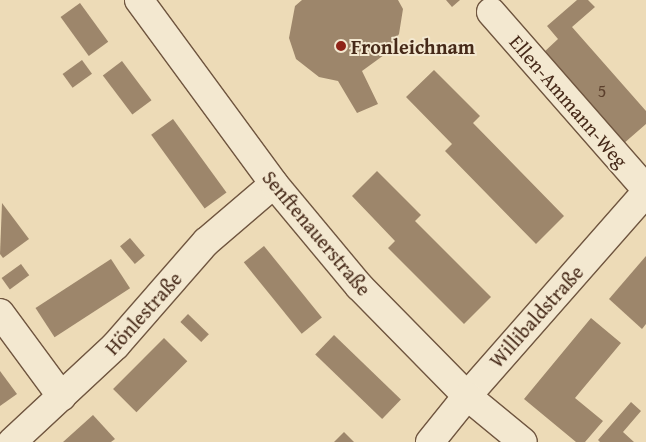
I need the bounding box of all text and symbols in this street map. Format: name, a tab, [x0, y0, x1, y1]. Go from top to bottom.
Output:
street label: Ellen-Ammann-Weg	[505, 30, 633, 172]
place label: Fronleichnam	[351, 34, 475, 58]
marker: Fronleichnam	[335, 40, 347, 52]
house number: 5	[598, 80, 606, 102]
street label: Senftenauerstraße	[258, 166, 376, 300]
street label: Willibaldstraße	[484, 260, 588, 372]
street label: Hönlestraße	[100, 267, 186, 359]

